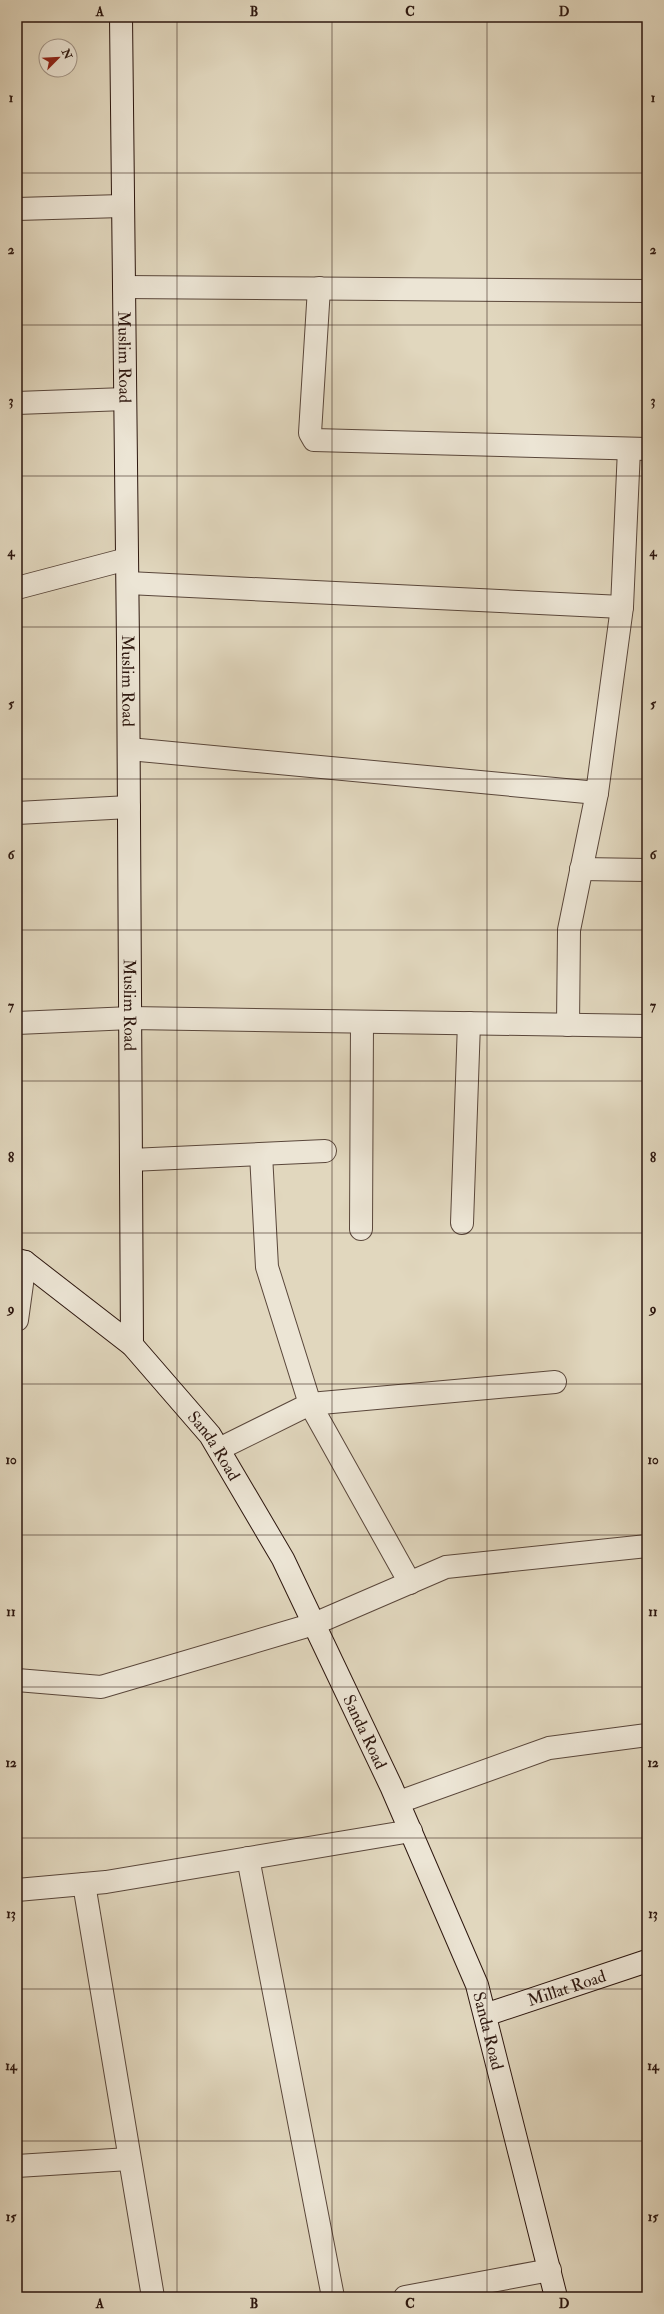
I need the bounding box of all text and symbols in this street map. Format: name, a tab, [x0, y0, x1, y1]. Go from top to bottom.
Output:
text: A	[95, 4, 105, 20]
text: B	[250, 4, 258, 20]
text: C	[405, 4, 415, 20]
text: D	[559, 4, 570, 20]
north arrow	[38, 38, 78, 78]
text: N	[58, 46, 75, 62]
text: 1	[9, 90, 14, 106]
text: 1	[651, 90, 656, 106]
text: 2	[8, 242, 15, 258]
text: 2	[650, 242, 657, 258]
street label: Muslim Road	[114, 311, 136, 404]
text: 3	[9, 393, 14, 409]
text: 3	[651, 393, 656, 409]
text: 4	[6, 544, 15, 560]
text: 4	[648, 544, 657, 560]
street label: Muslim Road	[117, 635, 139, 728]
text: 5	[8, 696, 14, 712]
text: 5	[650, 696, 656, 712]
text: 6	[8, 847, 16, 863]
text: 6	[650, 847, 658, 863]
street label: Muslim Road	[119, 959, 141, 1052]
text: 7	[8, 998, 15, 1014]
text: 7	[650, 998, 657, 1014]
text: 8	[8, 1150, 14, 1166]
text: 8	[650, 1150, 656, 1166]
text: 9	[6, 1301, 15, 1317]
text: 9	[648, 1301, 657, 1317]
street label: Sanda Road	[183, 1406, 245, 1485]
text: 10	[5, 1452, 17, 1468]
text: 10	[647, 1452, 659, 1468]
text: 11	[6, 1604, 16, 1620]
text: 11	[648, 1604, 658, 1620]
street label: Sanda Road	[339, 1691, 392, 1773]
text: 12	[5, 1755, 17, 1771]
text: 12	[647, 1755, 659, 1771]
text: 13	[6, 1906, 16, 1922]
text: 13	[648, 1906, 658, 1922]
street label: Millat Road	[525, 1965, 609, 2011]
street label: Sanda Road	[469, 1990, 509, 2073]
text: 14	[5, 2058, 18, 2074]
text: 14	[647, 2058, 660, 2074]
text: 15	[6, 2209, 16, 2225]
text: 15	[648, 2209, 658, 2225]
text: A	[95, 2296, 105, 2312]
text: B	[250, 2296, 258, 2312]
text: C	[405, 2296, 415, 2312]
text: D	[559, 2296, 570, 2312]

